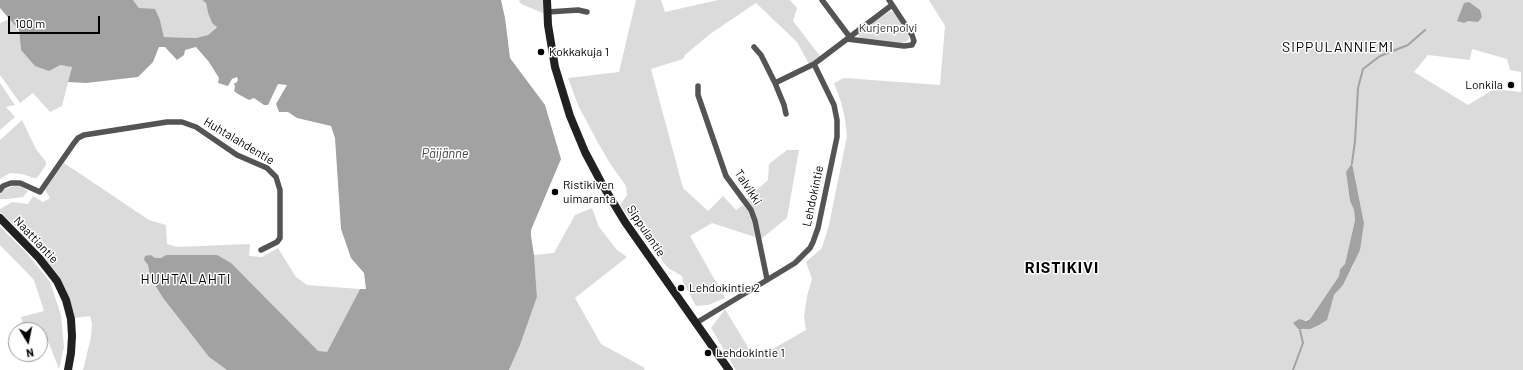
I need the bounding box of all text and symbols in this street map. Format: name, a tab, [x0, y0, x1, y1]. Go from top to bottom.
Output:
scale bar	[10, 8, 102, 34]
text: 100 m	[15, 16, 45, 30]
park label: Kurjenpolvi	[859, 21, 917, 35]
district label: SIPPULANNIEMI	[1282, 39, 1394, 55]
place label: Kokkakuja 1	[549, 45, 609, 59]
marker: Kokkakuja 1	[536, 47, 546, 57]
place label: Lonkila	[1465, 78, 1503, 92]
marker: Lonkila	[1506, 80, 1516, 90]
street label: Huhtalahdentie	[201, 114, 277, 168]
water label: Päijänne	[422, 146, 468, 162]
street label: Lehdokintie	[800, 164, 826, 228]
street label: Talvikki	[731, 167, 765, 207]
place label: Ristikiven uimaranta	[563, 178, 616, 206]
marker: Ristikiven uimaranta	[550, 187, 560, 197]
street label: Sippulantie	[624, 203, 668, 259]
street label: Naattiantie	[11, 214, 61, 266]
district label: RISTIKIVI	[1025, 258, 1099, 278]
district label: HUHTALAHTI	[141, 271, 231, 287]
place label: Lehdokintie 2	[689, 281, 760, 295]
marker: Lehdokintie 2	[676, 283, 686, 293]
north arrow	[8, 322, 48, 362]
text: N	[25, 346, 35, 360]
place label: Lehdokintie 1	[716, 346, 785, 360]
marker: Lehdokintie 1	[703, 348, 713, 358]

